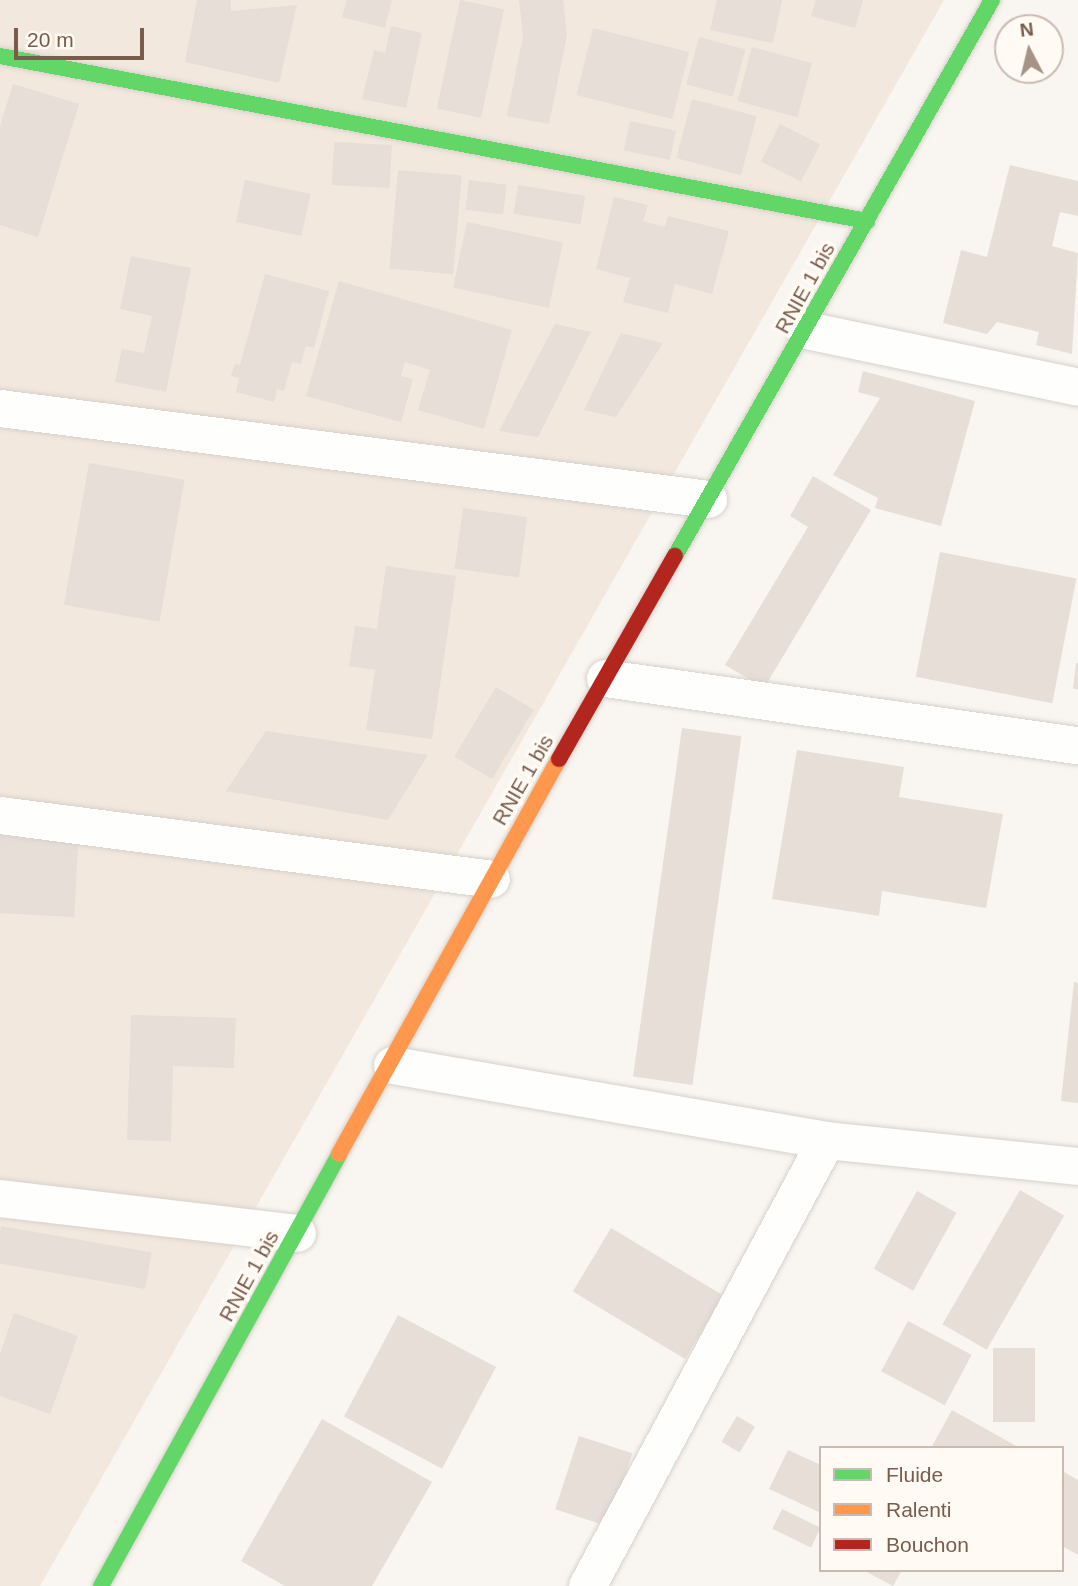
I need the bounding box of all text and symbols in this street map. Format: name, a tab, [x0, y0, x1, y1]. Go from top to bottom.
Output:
scale bar	[18, 14, 147, 58]
north arrow	[994, 14, 1064, 84]
text: N	[1019, 18, 1035, 41]
text: 20 m	[27, 28, 74, 51]
street label: RNIE 1 bis	[770, 238, 840, 338]
street label: RNIE 1 bis	[487, 730, 559, 830]
street label: RNIE 1 bis	[214, 1226, 284, 1326]
legend	[819, 1446, 1064, 1572]
text: Fluide	[886, 1463, 943, 1486]
text: Ralenti	[886, 1498, 951, 1521]
text: Bouchon	[886, 1533, 969, 1556]

